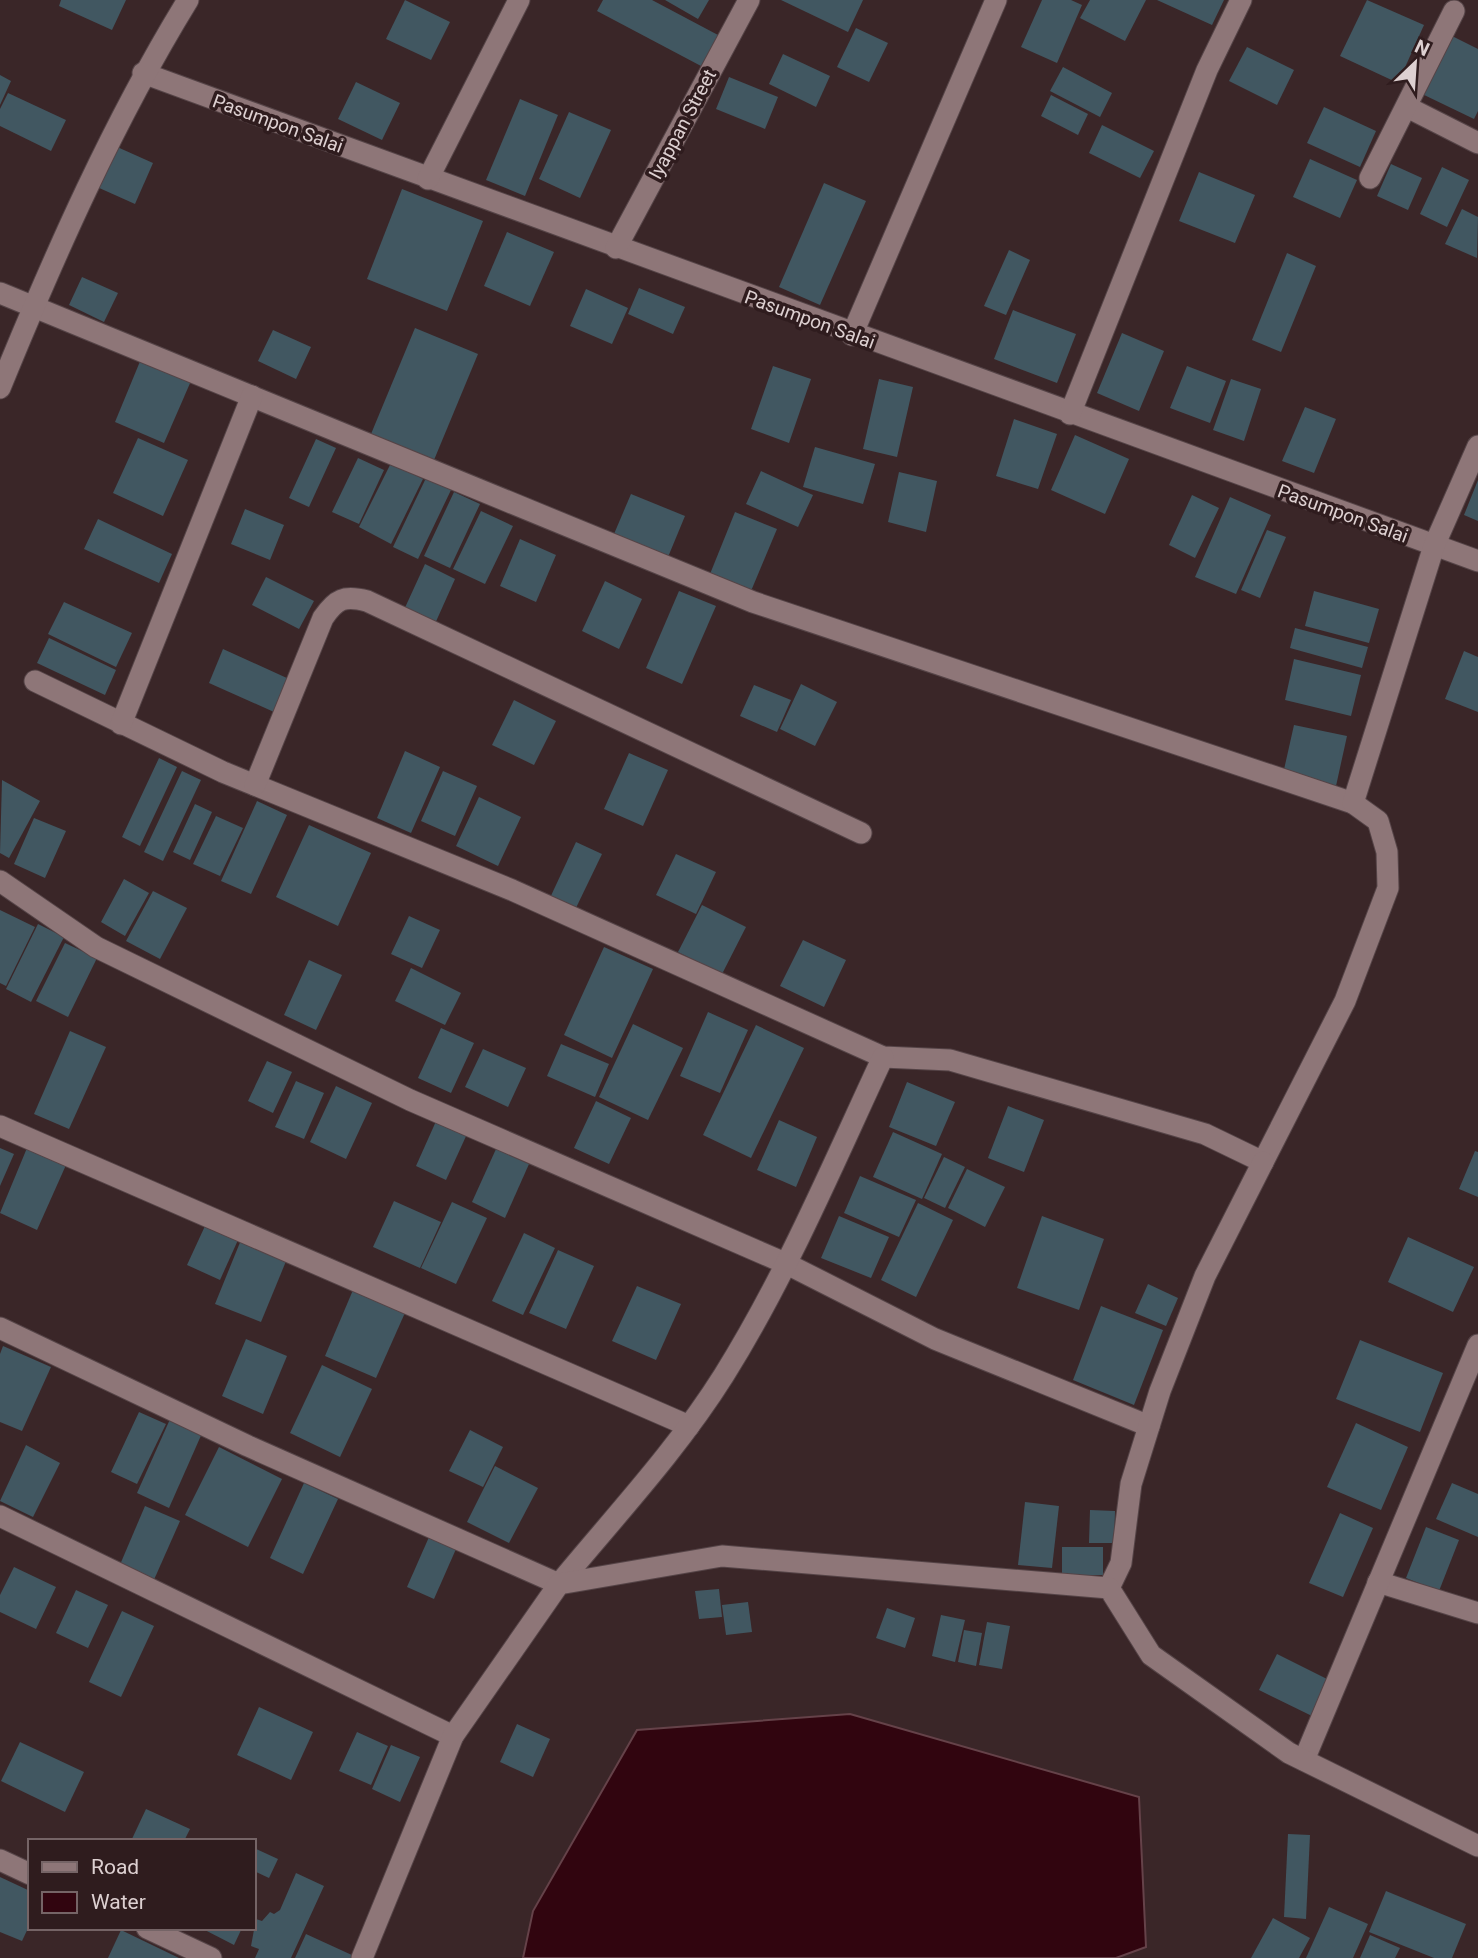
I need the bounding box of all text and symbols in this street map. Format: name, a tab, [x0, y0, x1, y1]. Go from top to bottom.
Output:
north arrow	[1380, 28, 1450, 98]
text: N	[1411, 35, 1433, 61]
street label: Iyappan Street	[644, 65, 721, 183]
street label: Pasumpon Salai	[209, 89, 346, 158]
street label: Pasumpon Salai	[741, 285, 878, 354]
street label: Pasumpon Salai	[1274, 479, 1411, 548]
legend	[28, 1839, 256, 1930]
text: Road	[91, 1855, 139, 1879]
text: Water	[91, 1890, 146, 1914]

